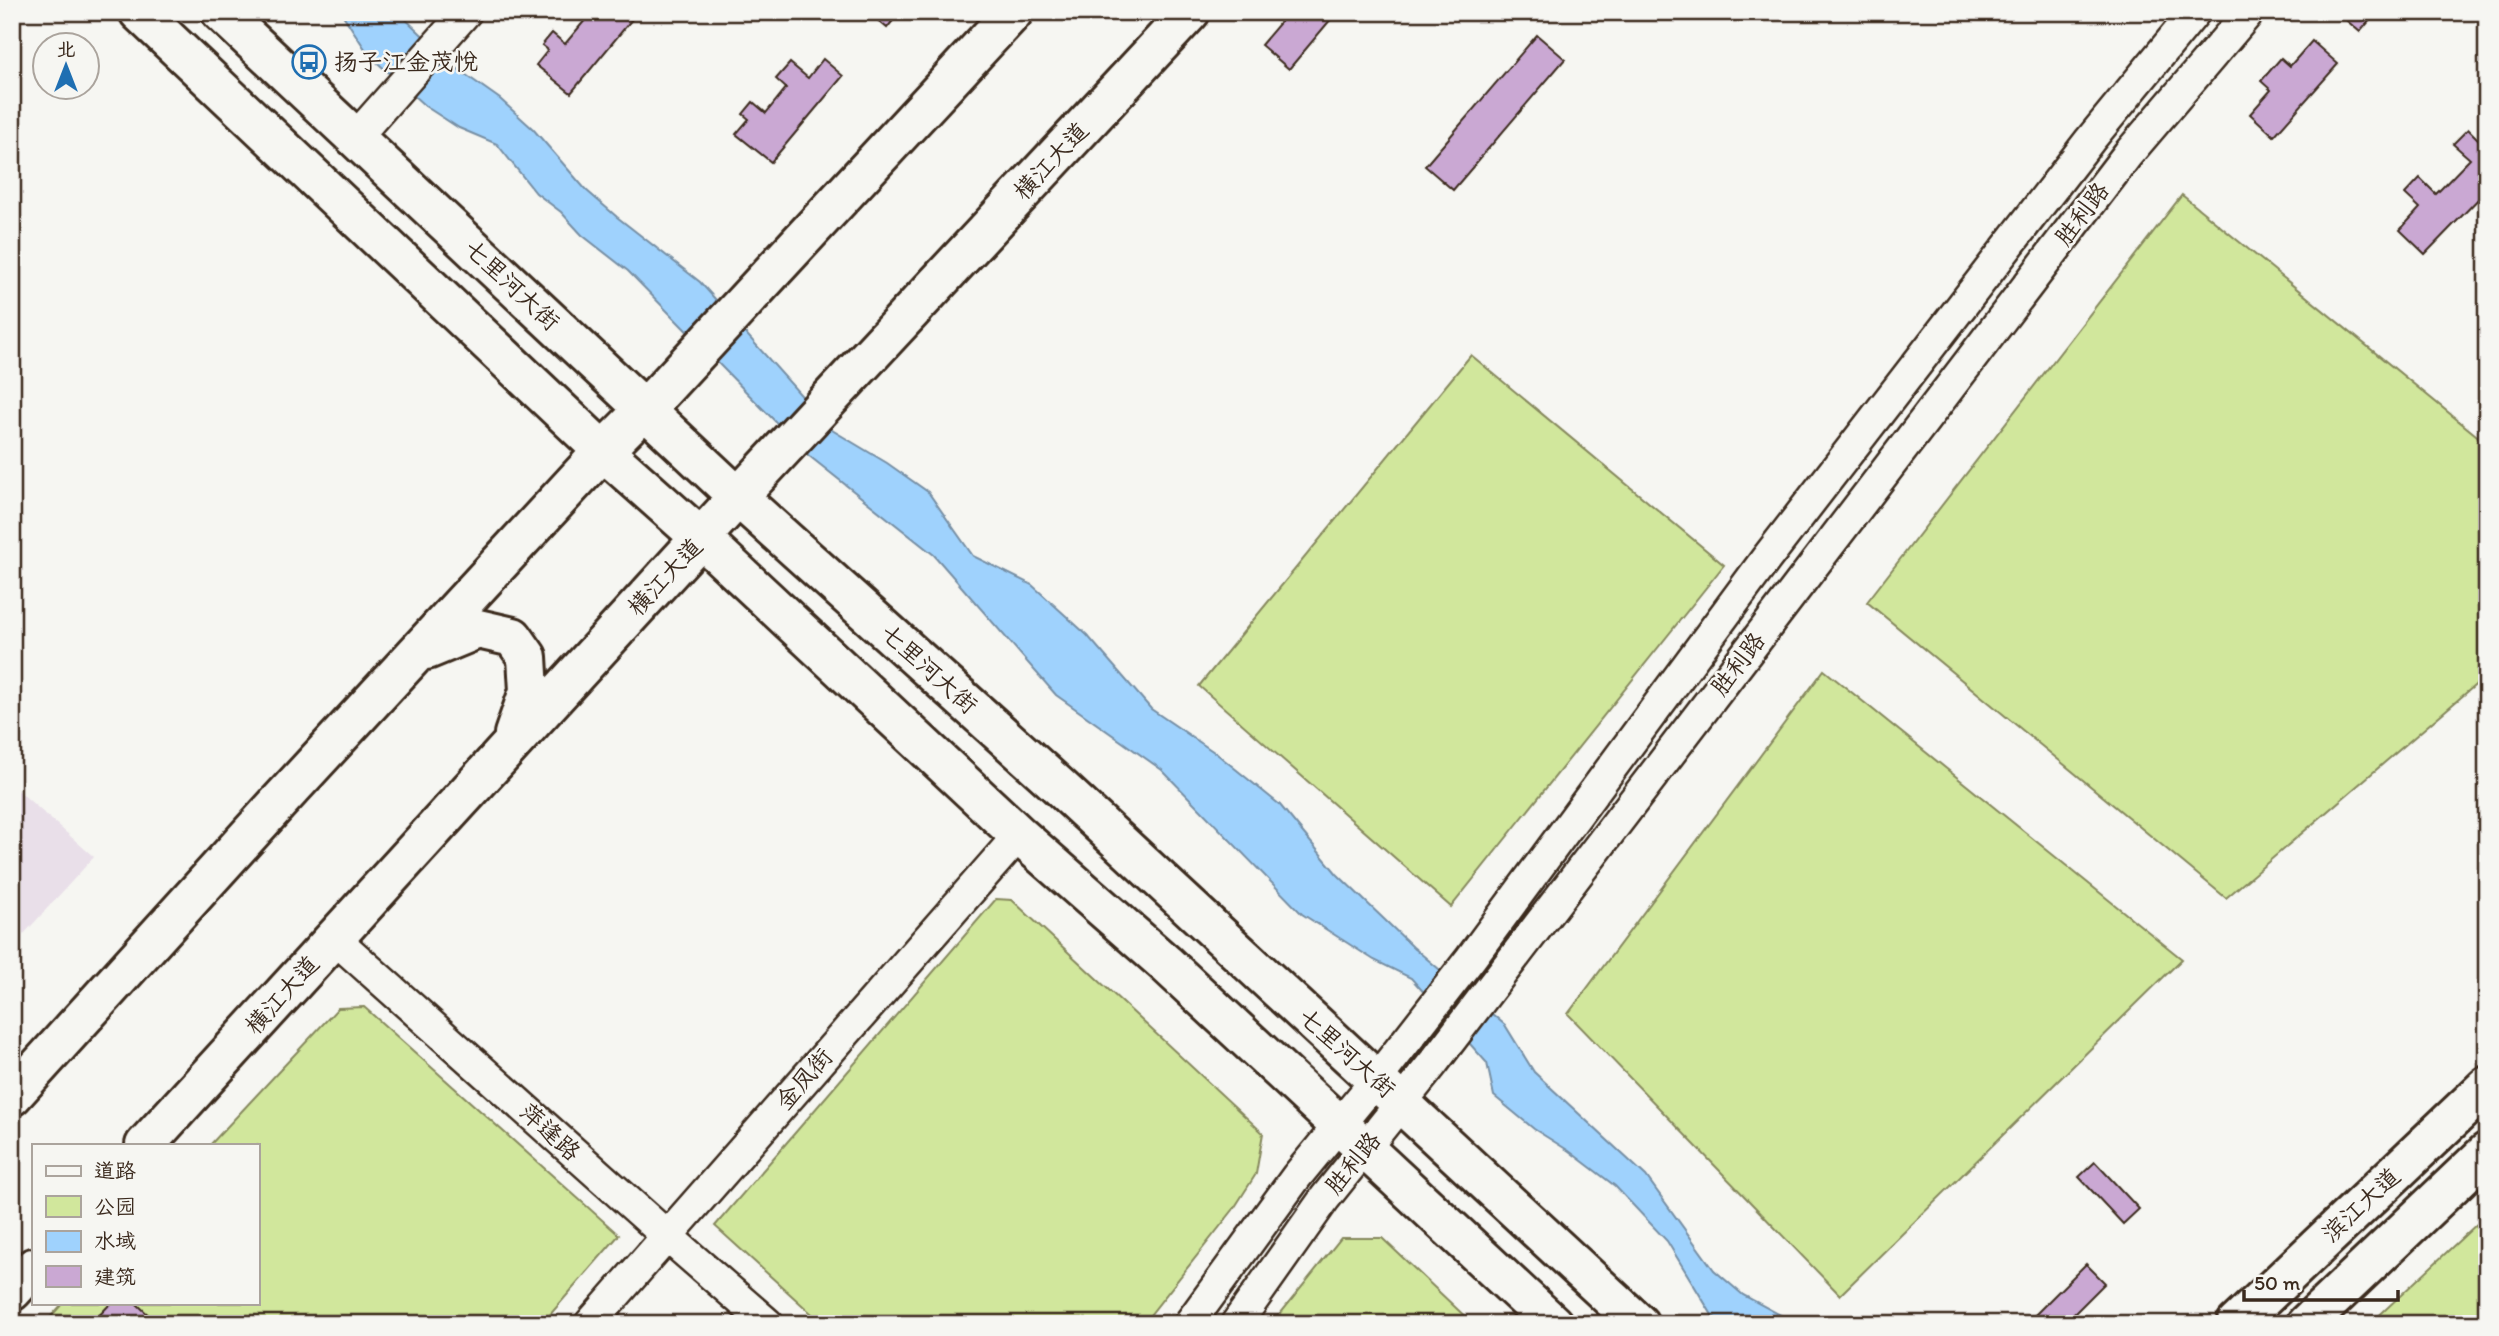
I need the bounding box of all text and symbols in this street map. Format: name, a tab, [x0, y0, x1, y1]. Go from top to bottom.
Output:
north arrow	[32, 32, 102, 102]
text: 北	[56, 38, 76, 61]
bus stop icon: 扬子江金茂悦	[290, 43, 328, 81]
place label: 扬子江金茂悦	[334, 47, 478, 76]
street label: 横江大道	[1007, 116, 1094, 206]
street label: 胜利路	[2048, 176, 2115, 251]
street label: 七里河大街	[459, 233, 566, 336]
street label: 横江大道	[621, 532, 708, 622]
street label: 七里河大街	[875, 618, 984, 720]
street label: 胜利路	[1704, 626, 1771, 701]
street label: 横江大道	[239, 949, 325, 1040]
street label: 七里河大街	[1293, 1002, 1402, 1104]
street label: 金凤街	[769, 1042, 838, 1115]
street label: 萍逢路	[514, 1097, 587, 1166]
street label: 胜利路	[1319, 1126, 1387, 1200]
legend	[32, 1144, 259, 1304]
text: 道路	[94, 1158, 136, 1183]
street label: 滨江大道	[2316, 1161, 2406, 1248]
text: 公园	[94, 1194, 136, 1219]
text: 水域	[94, 1228, 136, 1253]
scale bar	[2244, 1259, 2398, 1303]
text: 建筑	[94, 1264, 136, 1289]
text: 50 m	[2254, 1270, 2301, 1295]

